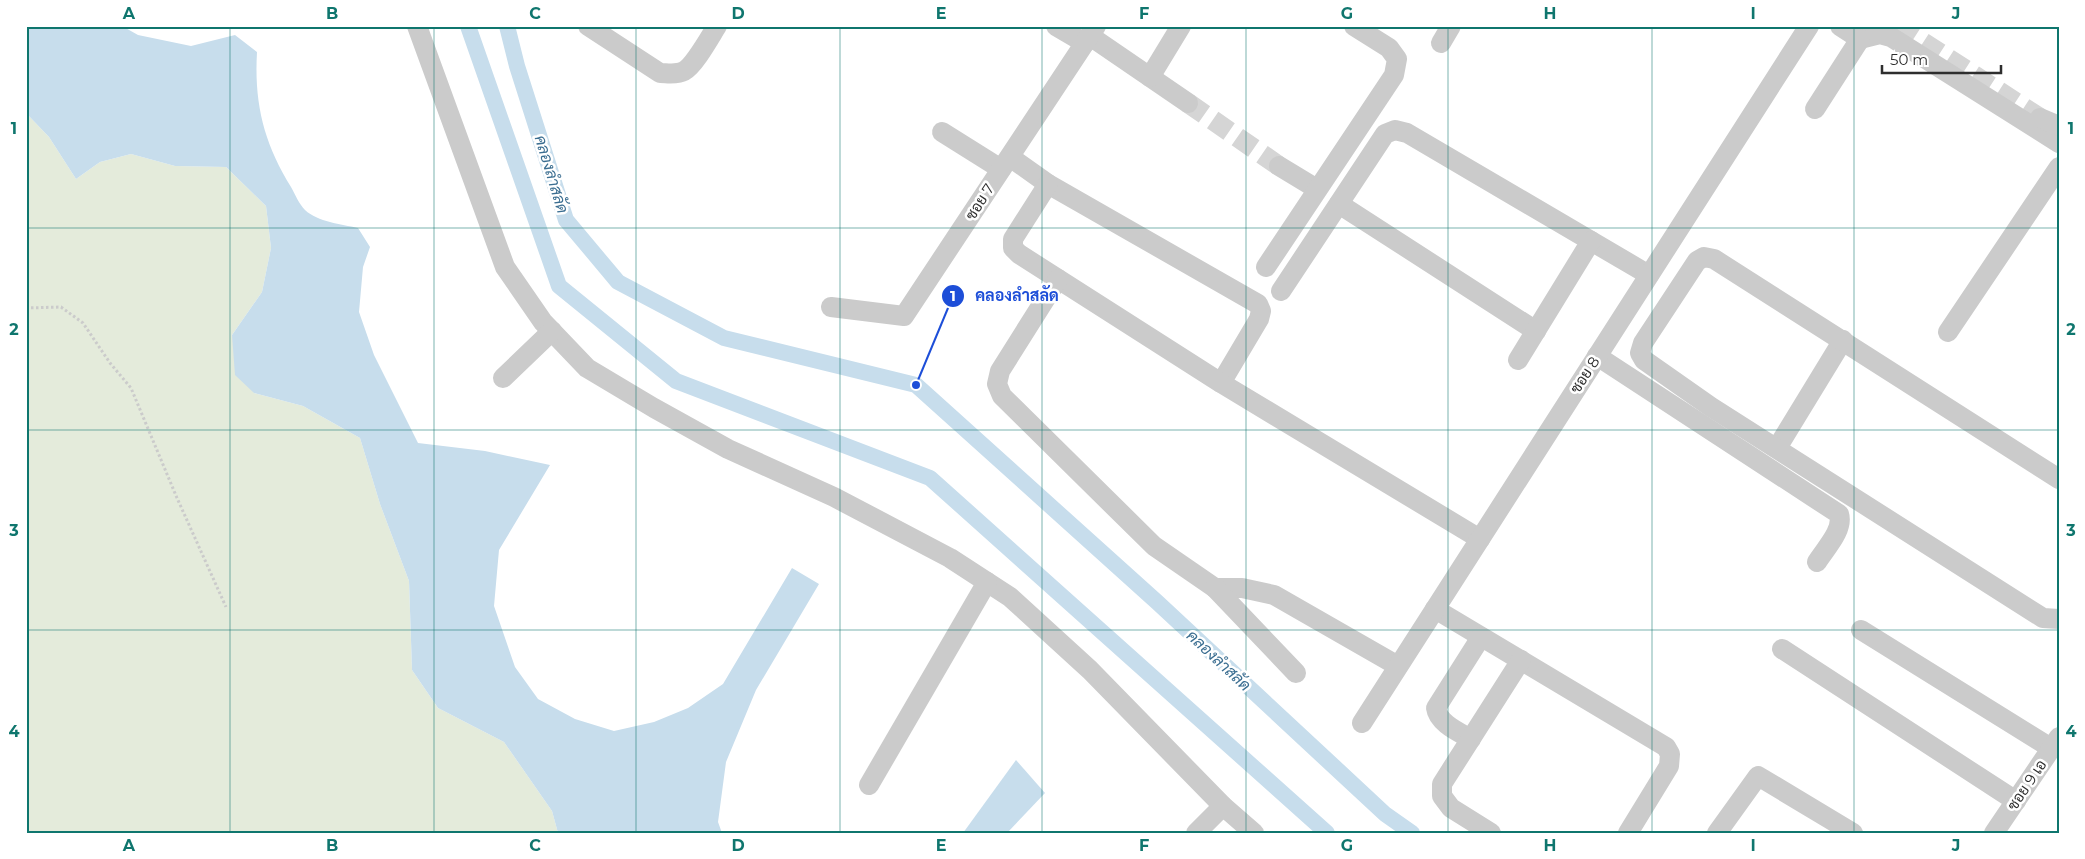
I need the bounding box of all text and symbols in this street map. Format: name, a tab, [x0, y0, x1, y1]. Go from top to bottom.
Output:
text: A	[122, 4, 136, 23]
text: B	[326, 4, 338, 23]
text: C	[529, 4, 541, 23]
text: D	[731, 4, 745, 23]
text: E	[936, 4, 946, 23]
text: F	[1139, 4, 1149, 23]
text: G	[1341, 4, 1353, 23]
text: H	[1544, 4, 1556, 23]
text: I	[1750, 4, 1756, 23]
text: J	[1951, 4, 1960, 23]
scale bar	[1882, 42, 2001, 74]
text: 50 m	[1890, 50, 1928, 69]
text: 1	[11, 119, 17, 138]
text: 1	[2068, 119, 2074, 138]
water label: คลองลำสลัด	[531, 133, 573, 215]
street label: ซอย 7	[961, 180, 998, 223]
callout: คลองลำสลัด	[940, 280, 1069, 311]
text: คลองลำสลัด	[975, 285, 1059, 305]
text: 1	[950, 286, 956, 305]
text: 2	[9, 320, 19, 339]
text: 2	[2066, 320, 2076, 339]
street label: ซอย 8	[1566, 353, 1603, 397]
text: 3	[8, 521, 19, 540]
text: 3	[2065, 521, 2076, 540]
water label: คลองลำสลัด	[1183, 625, 1255, 695]
text: 4	[8, 722, 20, 741]
text: 4	[2065, 722, 2077, 741]
street label: ซอย 9 เอ	[2003, 756, 2050, 814]
text: A	[122, 836, 136, 855]
text: B	[326, 836, 338, 855]
text: C	[529, 836, 541, 855]
text: D	[731, 836, 745, 855]
text: E	[936, 836, 946, 855]
text: F	[1139, 836, 1149, 855]
text: G	[1341, 836, 1353, 855]
text: H	[1544, 836, 1556, 855]
text: I	[1750, 836, 1756, 855]
text: J	[1951, 836, 1960, 855]

